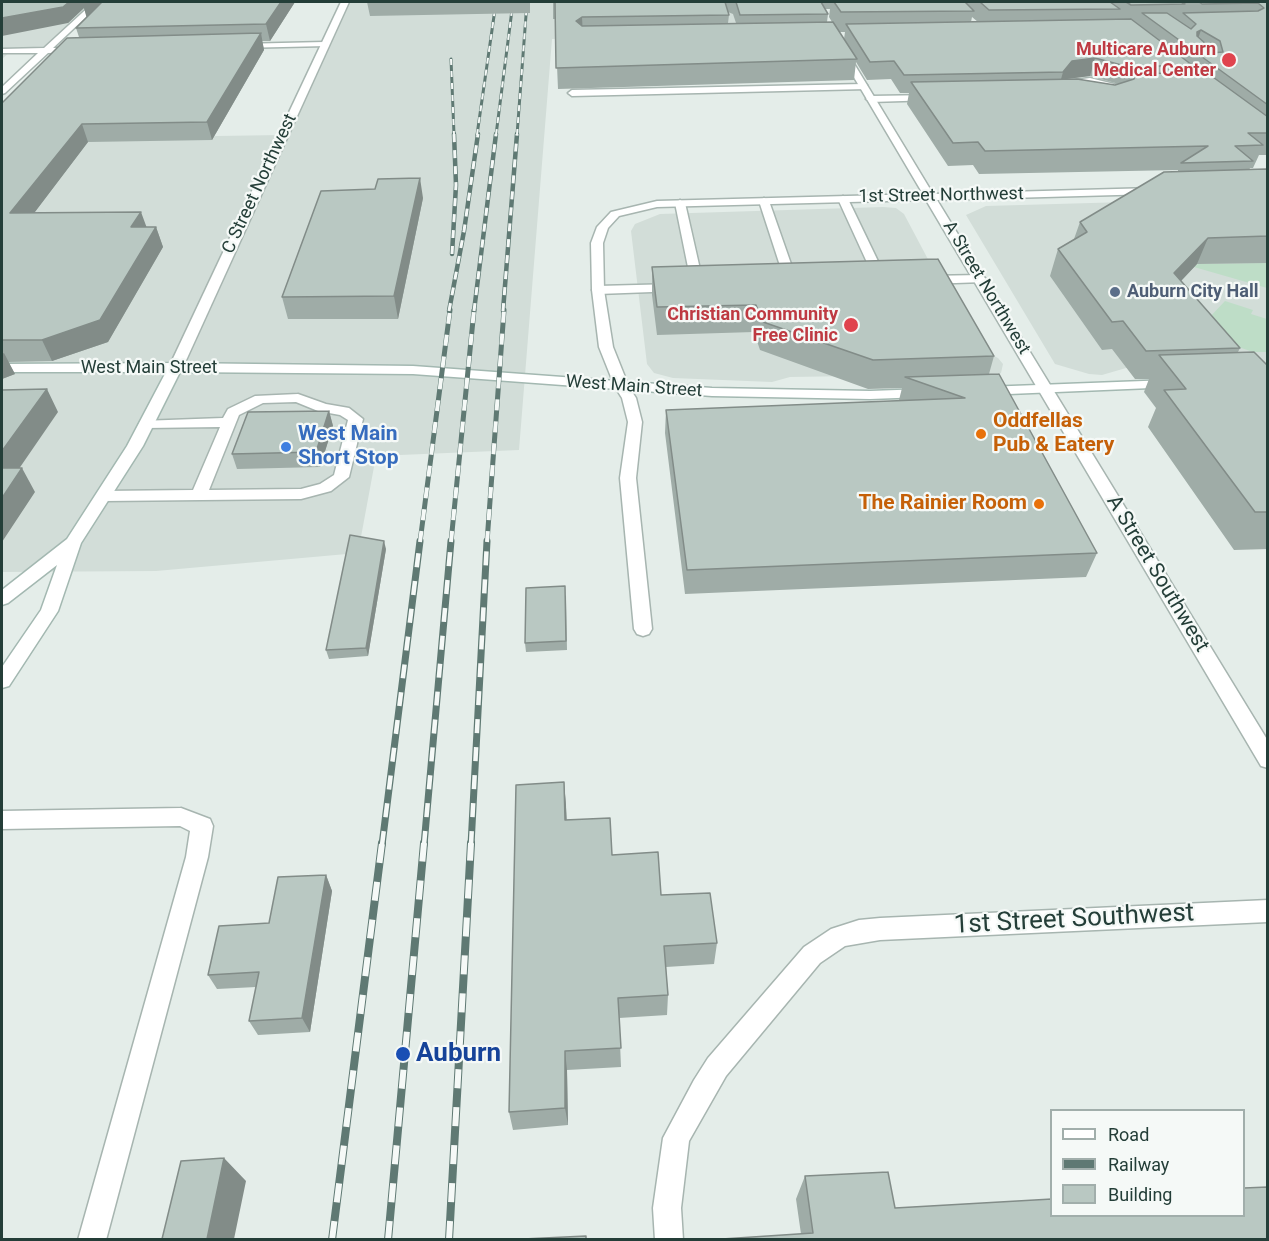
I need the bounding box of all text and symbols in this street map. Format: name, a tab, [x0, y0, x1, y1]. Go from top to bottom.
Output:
place label: Multicare Auburn Medical Center	[1076, 39, 1216, 82]
marker: Multicare Auburn Medical Center	[1220, 51, 1238, 69]
street label: C Street Northwest	[218, 111, 302, 257]
street label: 1st Street Northwest	[858, 184, 1024, 208]
street label: A Street Northwest	[938, 217, 1034, 359]
place label: Auburn City Hall	[1127, 281, 1258, 303]
marker: Auburn City Hall	[1108, 285, 1122, 299]
place label: Christian Community Free Clinic	[667, 304, 838, 346]
marker: Christian Community Free Clinic	[842, 316, 860, 334]
street label: West Main Street	[81, 357, 217, 379]
street label: West Main Street	[565, 371, 703, 403]
place label: Oddfellas Pub & Eatery	[993, 409, 1114, 459]
place label: West Main Short Stop	[298, 422, 399, 472]
marker: Oddfellas Pub & Eatery	[974, 427, 988, 441]
marker: West Main Short Stop	[279, 440, 293, 454]
place label: The Rainier Room	[858, 491, 1027, 517]
street label: A Street Southwest	[1100, 491, 1214, 657]
marker: The Rainier Room	[1032, 497, 1046, 511]
street label: 1st Street Southwest	[953, 898, 1195, 942]
place label: Auburn	[416, 1038, 501, 1070]
marker: Auburn	[394, 1045, 412, 1063]
legend	[1050, 1109, 1245, 1217]
text: Road	[1108, 1124, 1149, 1145]
text: Railway	[1108, 1154, 1169, 1175]
text: Building	[1108, 1184, 1172, 1205]

